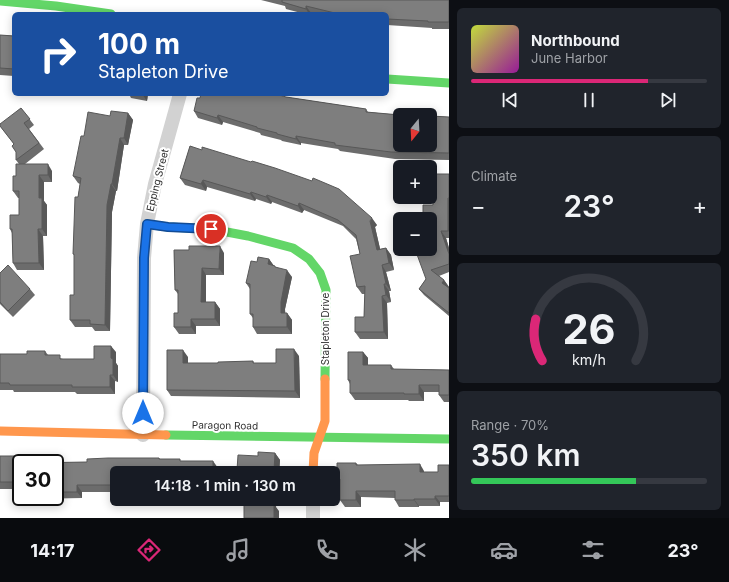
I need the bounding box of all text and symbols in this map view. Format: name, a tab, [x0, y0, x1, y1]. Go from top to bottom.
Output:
text: 100 m	[98, 27, 180, 61]
icon: right	[32, 28, 84, 80]
text: Northbound	[531, 31, 620, 50]
text: June Harbor	[531, 50, 608, 66]
text: Stapleton Drive	[98, 61, 228, 82]
icon: previous	[499, 89, 521, 111]
icon: pause	[578, 89, 600, 111]
icon: next	[657, 89, 679, 111]
north arrow	[393, 108, 437, 152]
map controls	[393, 108, 437, 256]
street label: Epping Street	[143, 147, 171, 212]
button: +	[393, 160, 437, 204]
text: Climate	[471, 168, 517, 184]
text: 23°	[563, 188, 615, 224]
text: −	[471, 193, 486, 219]
text: +	[692, 193, 707, 219]
pin	[194, 212, 228, 246]
button: −	[393, 212, 437, 256]
icon: arrive	[200, 218, 222, 240]
street label: Stapleton Drive	[319, 293, 331, 365]
text: 26	[562, 304, 616, 354]
text: km/h	[572, 350, 606, 367]
position arrow	[122, 392, 164, 434]
text: Range · 70%	[471, 417, 549, 433]
street label: Paragon Road	[192, 418, 258, 432]
text: 350 km	[471, 437, 580, 473]
speed limit sign: 30	[12, 454, 64, 506]
text: 14:18 · 1 min · 130 m	[154, 476, 296, 495]
icon: directions	[135, 536, 163, 564]
icon: music	[224, 536, 252, 564]
icon: phone	[313, 536, 341, 564]
icon: climate	[401, 536, 429, 564]
icon: car	[490, 536, 518, 564]
icon: filters	[579, 536, 607, 564]
text: 14:17	[30, 540, 75, 561]
text: 23°	[667, 540, 699, 561]

